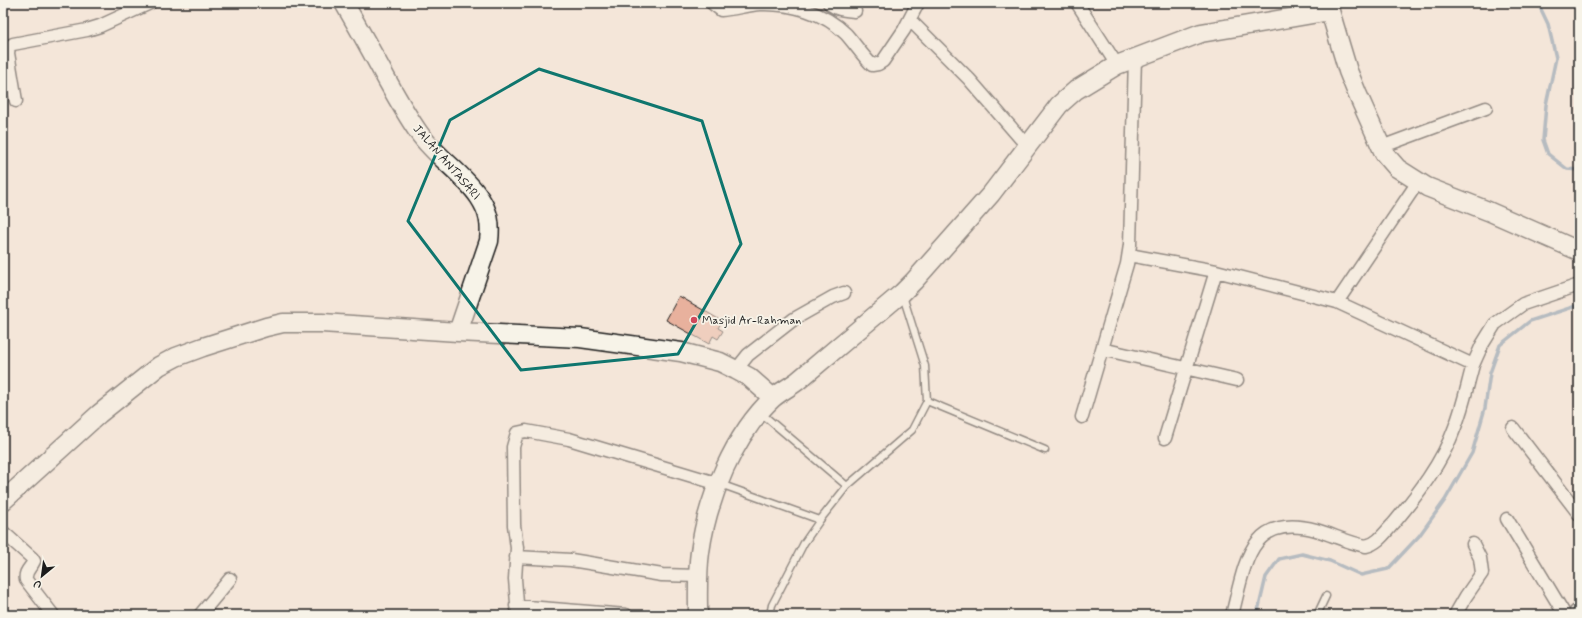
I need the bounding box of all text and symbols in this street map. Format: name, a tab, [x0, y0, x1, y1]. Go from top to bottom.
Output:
street label: JALAN ANTASARI	[409, 121, 484, 204]
place label: Masjid Ar-Rahman	[702, 313, 801, 329]
marker: Masjid Ar-Rahman	[689, 315, 699, 325]
north arrow	[22, 556, 62, 596]
text: U	[31, 576, 44, 592]

